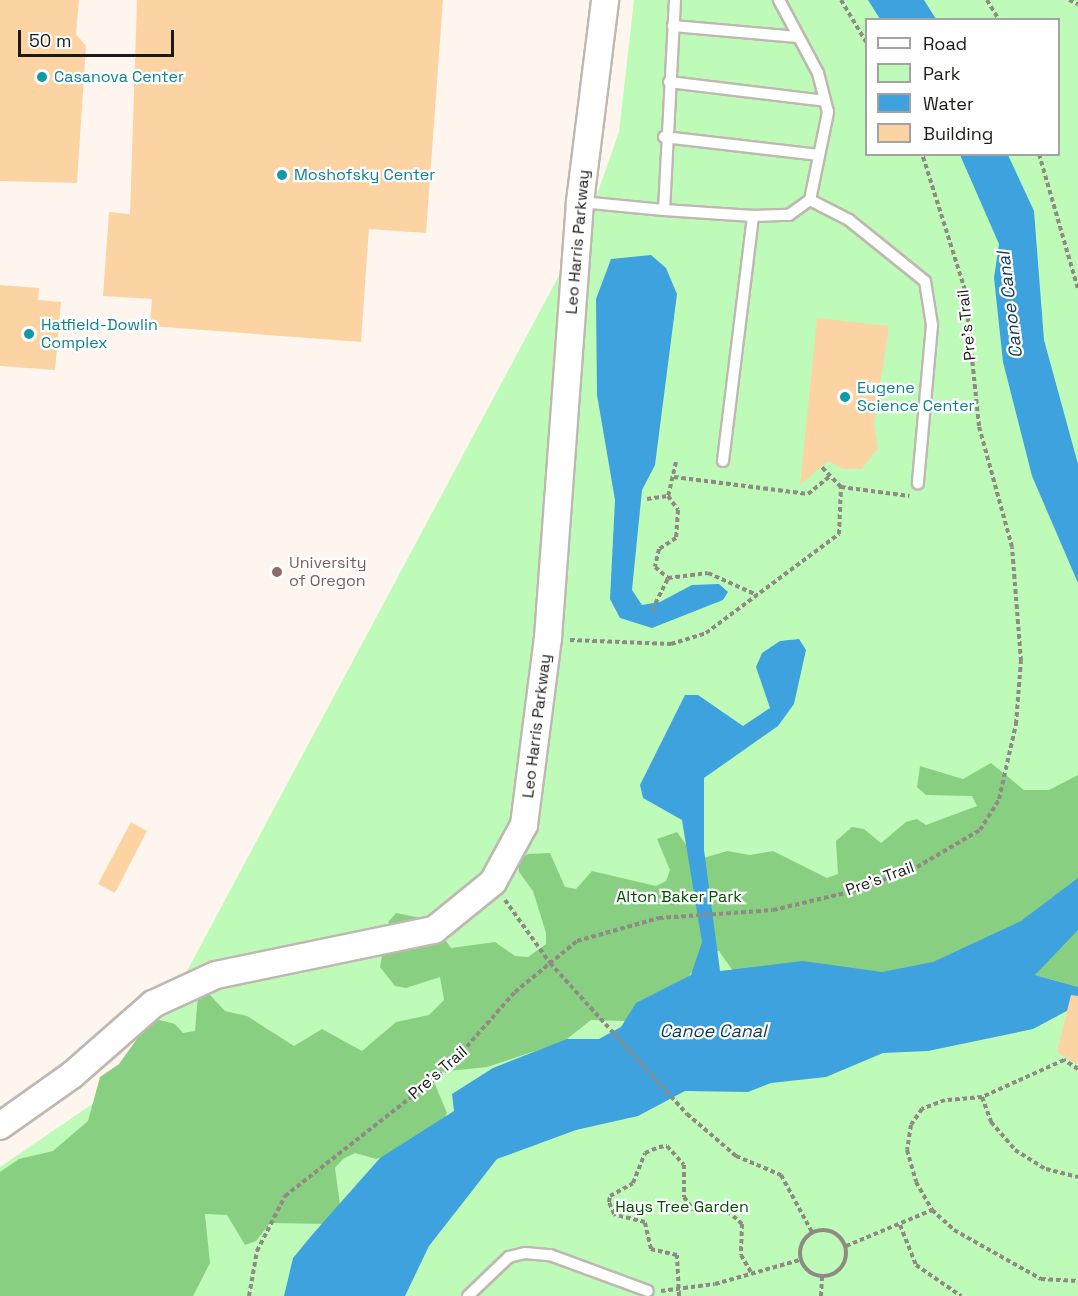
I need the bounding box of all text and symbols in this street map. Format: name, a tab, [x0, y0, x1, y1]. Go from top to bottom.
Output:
scale bar	[21, 18, 177, 56]
legend	[865, 18, 1060, 156]
text: 50 m	[29, 29, 71, 52]
text: Road	[923, 32, 967, 55]
text: Park	[923, 62, 960, 85]
place label: Casanova Center	[54, 67, 184, 87]
marker: Casanova Center	[35, 70, 49, 84]
text: Water	[923, 92, 974, 115]
text: Building	[923, 122, 993, 145]
place label: Moshofsky Center	[294, 165, 435, 185]
marker: Moshofsky Center	[275, 168, 289, 182]
street label: Leo Harris Parkway	[562, 169, 594, 315]
water label: Canoe Canal	[993, 251, 1027, 359]
street label: Pre's Trail	[954, 288, 980, 362]
place label: Hatfield-Dowlin Complex	[41, 315, 158, 353]
marker: Hatfield-Dowlin Complex	[22, 327, 36, 341]
place label: Eugene Science Center	[857, 378, 975, 416]
marker: Eugene Science Center	[838, 390, 852, 404]
place label: University of Oregon	[289, 553, 367, 591]
marker: University of Oregon	[270, 565, 284, 579]
street label: Leo Harris Parkway	[519, 653, 555, 799]
street label: Pre's Trail	[843, 858, 917, 900]
park label: Alton Baker Park	[616, 887, 742, 907]
water label: Canoe Canal	[659, 1020, 767, 1042]
street label: Pre's Trail	[405, 1042, 471, 1104]
park label: Hays Tree Garden	[615, 1197, 749, 1217]

